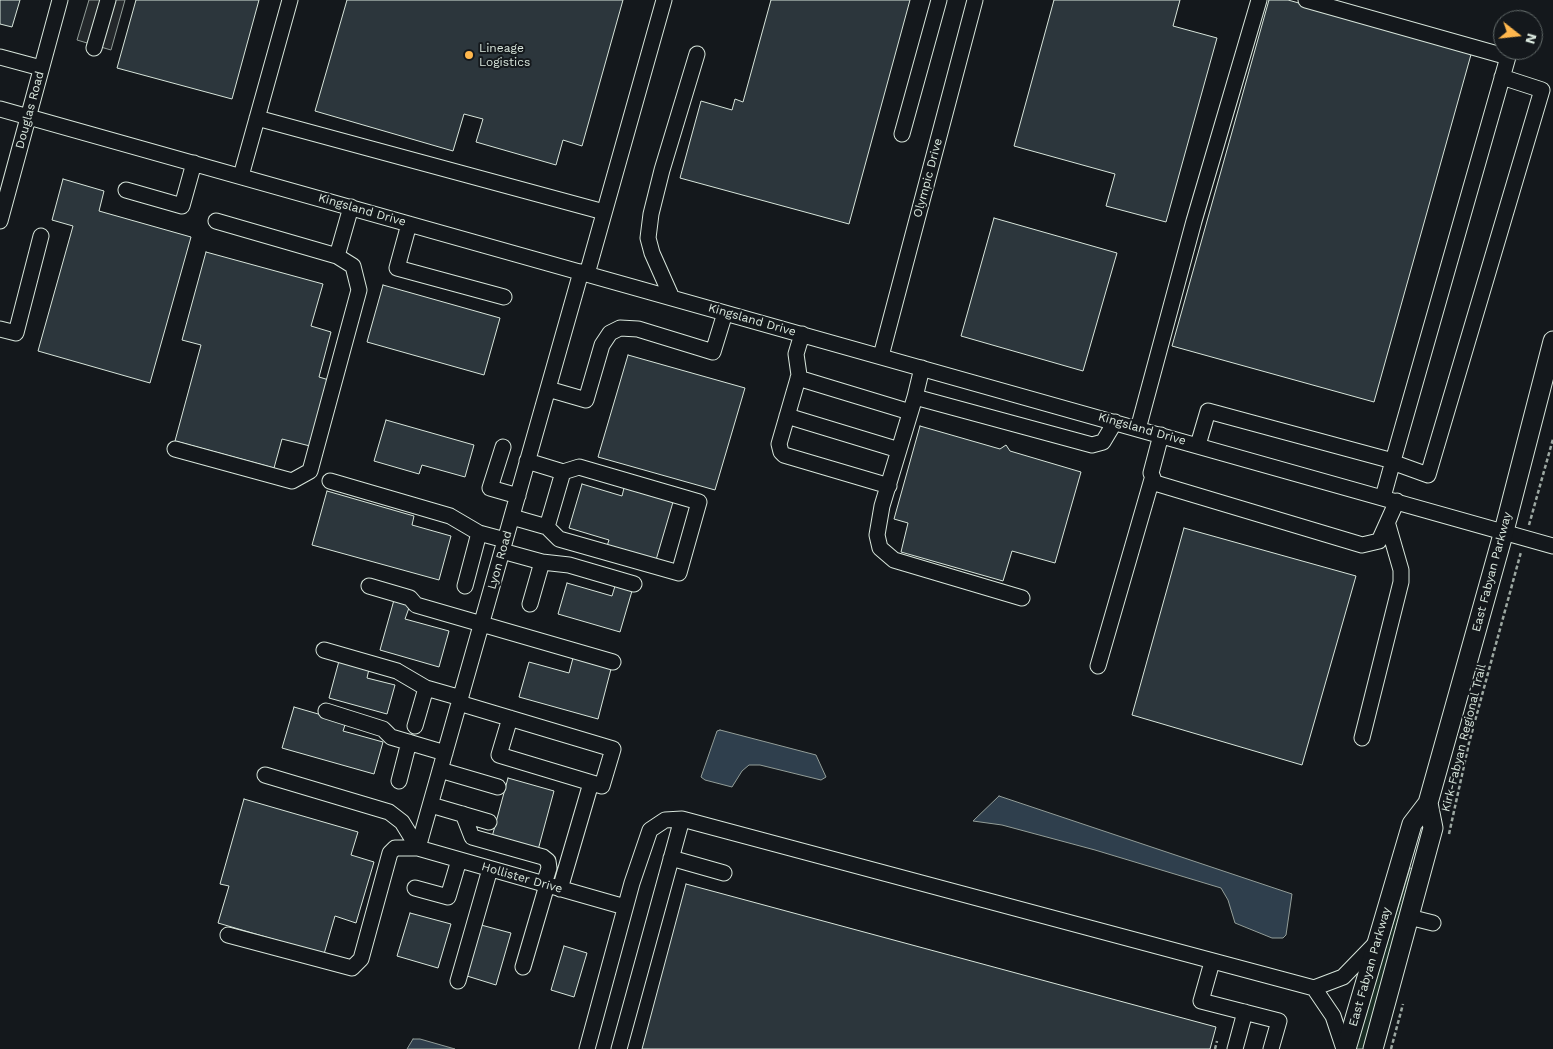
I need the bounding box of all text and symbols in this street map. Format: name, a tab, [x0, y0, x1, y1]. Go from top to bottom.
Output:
north arrow	[1493, 10, 1543, 60]
text: N	[1522, 32, 1541, 46]
place label: Lineage Logistics	[479, 41, 530, 69]
marker: Lineage Logistics	[463, 49, 475, 61]
street label: Douglas Road	[13, 70, 47, 150]
street label: Olympic Drive	[911, 137, 945, 219]
street label: Kingsland Drive	[316, 191, 408, 229]
street label: Kingsland Drive	[706, 301, 798, 339]
street label: Kingsland Drive	[1096, 410, 1188, 448]
street label: East Fabyan Parkway	[1469, 511, 1515, 633]
street label: Lyon Road	[485, 529, 515, 591]
street label: Kirk-Fabyan Regional Trail	[1439, 663, 1489, 813]
street label: Hollister Drive	[480, 860, 564, 896]
street label: East Fabyan Parkway	[1346, 906, 1394, 1028]

